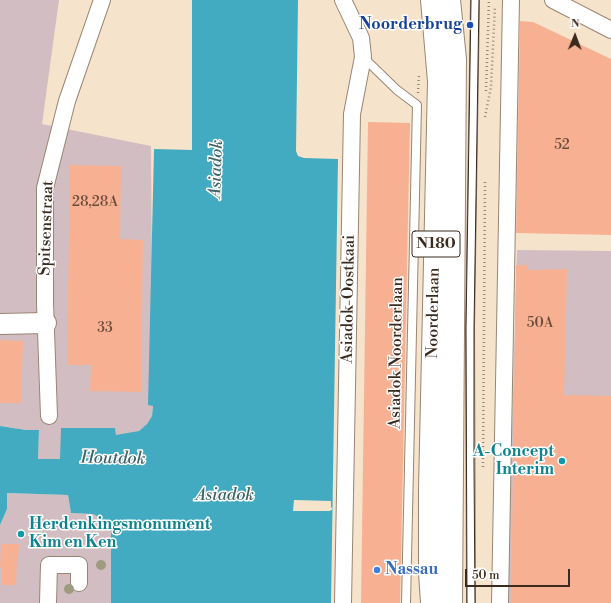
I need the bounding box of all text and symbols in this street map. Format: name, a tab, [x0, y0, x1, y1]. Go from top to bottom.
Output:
place label: Noorderbrug	[359, 15, 462, 35]
north arrow	[555, 16, 595, 56]
text: N	[571, 17, 580, 31]
marker: Noorderbrug	[465, 20, 475, 30]
house number: 52	[554, 138, 570, 154]
water label: Asiadok	[206, 139, 228, 199]
street label: Spitsenstraat	[36, 180, 58, 276]
house number: 28,28A	[72, 195, 118, 211]
road number: N180	[412, 231, 460, 257]
street label: Asiadok-Oostkaai	[338, 234, 360, 364]
street label: Noorderlaan	[424, 267, 444, 359]
street label: Asiadok Noorderlaan	[386, 277, 408, 429]
house number: 50A	[527, 316, 553, 332]
house number: 33	[97, 321, 113, 337]
place label: A-Concept Interim	[473, 442, 554, 480]
water label: Houtdok	[80, 448, 146, 470]
marker: A-Concept Interim	[557, 456, 567, 466]
water label: Asiadok	[196, 486, 254, 506]
place label: Herdenkingsmonument Kim en Ken	[29, 515, 210, 553]
marker: Herdenkingsmonument Kim en Ken	[16, 529, 26, 539]
place label: Nassau	[385, 560, 438, 580]
scale bar	[467, 561, 572, 587]
marker: Nassau	[372, 565, 382, 575]
text: 50 m	[472, 568, 500, 583]

